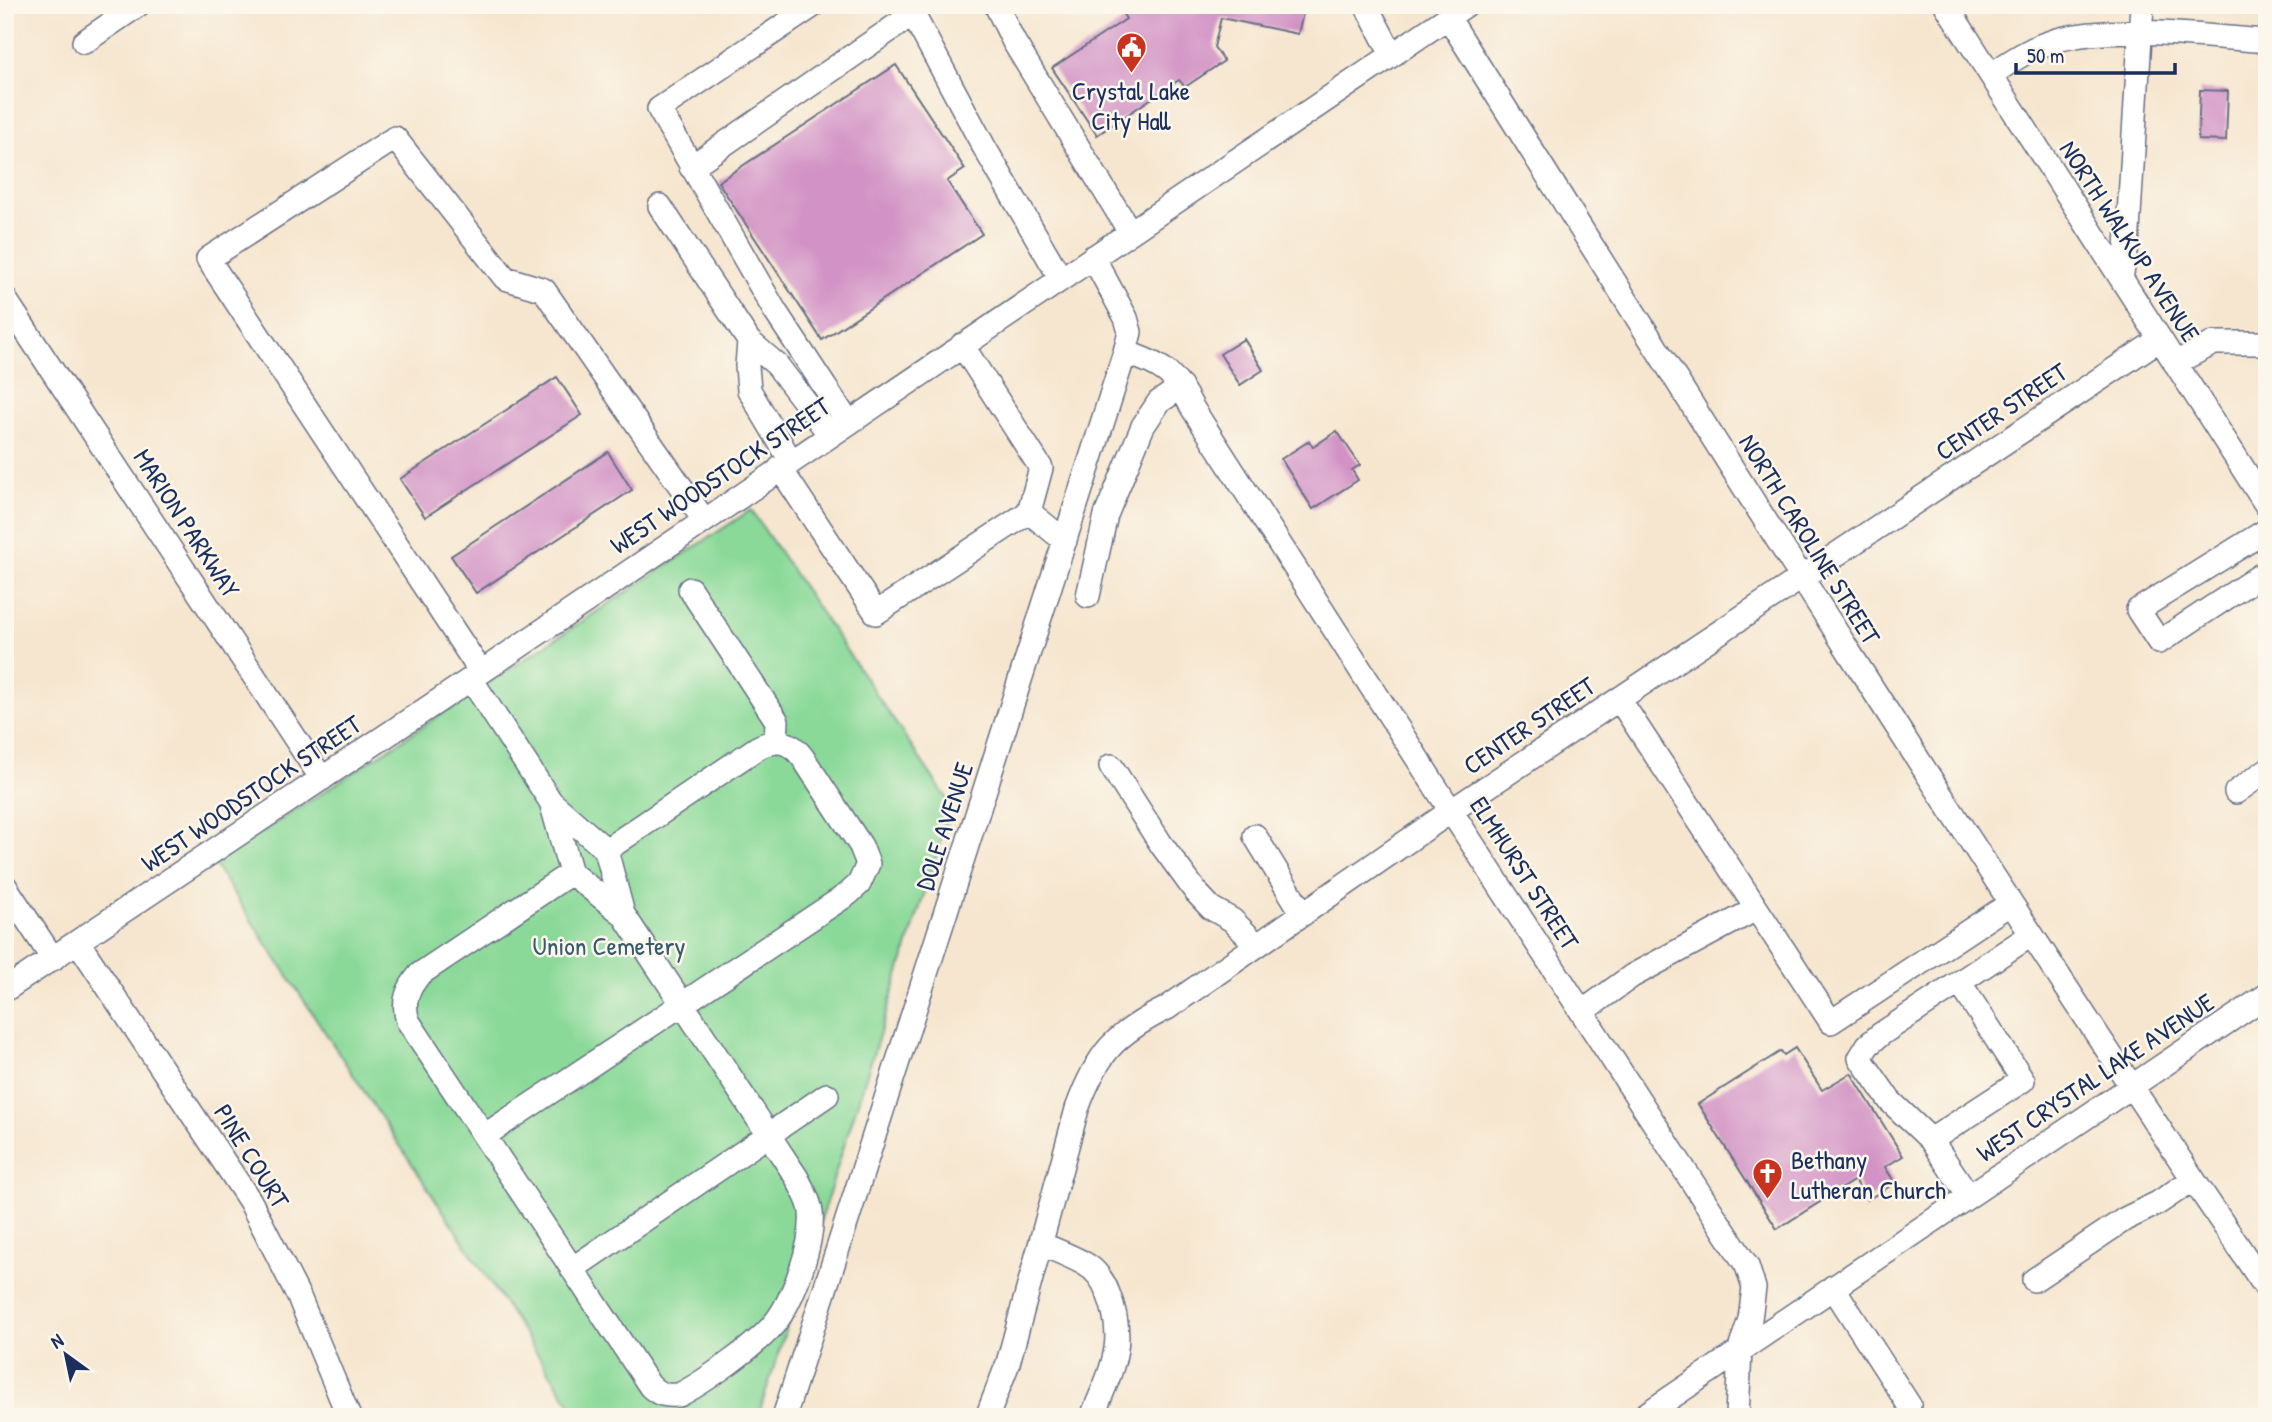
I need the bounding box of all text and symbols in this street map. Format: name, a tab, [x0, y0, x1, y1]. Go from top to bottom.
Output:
public building icon: Crystal Lake City Hall	[1114, 30, 1148, 74]
scale bar	[2016, 32, 2176, 76]
text: 50 m	[2027, 41, 2064, 70]
place label: Crystal Lake City Hall	[1072, 73, 1190, 138]
street label: NORTH WALKUP AVENUE	[2052, 134, 2209, 349]
street label: CENTER STREET	[1928, 354, 2075, 468]
street label: WEST WOODSTOCK STREET	[603, 388, 838, 562]
street label: NORTH CAROLINE STREET	[1731, 427, 1889, 651]
street label: MARION PARKWAY	[126, 442, 249, 605]
street label: CENTER STREET	[1456, 668, 1603, 782]
street label: WEST WOODSTOCK STREET	[134, 706, 369, 880]
street label: DOLE AVENUE	[907, 757, 981, 894]
street label: ELMHURST STREET	[1462, 790, 1588, 957]
park label: Union Cemetery	[532, 928, 686, 963]
street label: WEST CRYSTAL LAKE AVENUE	[1969, 984, 2221, 1170]
street label: PINE COURT	[206, 1097, 298, 1216]
place label: Bethany Lutheran Church	[1791, 1142, 1946, 1207]
church icon: Bethany Lutheran Church	[1751, 1157, 1785, 1201]
north arrow	[32, 1320, 102, 1390]
text: N	[45, 1327, 68, 1354]

